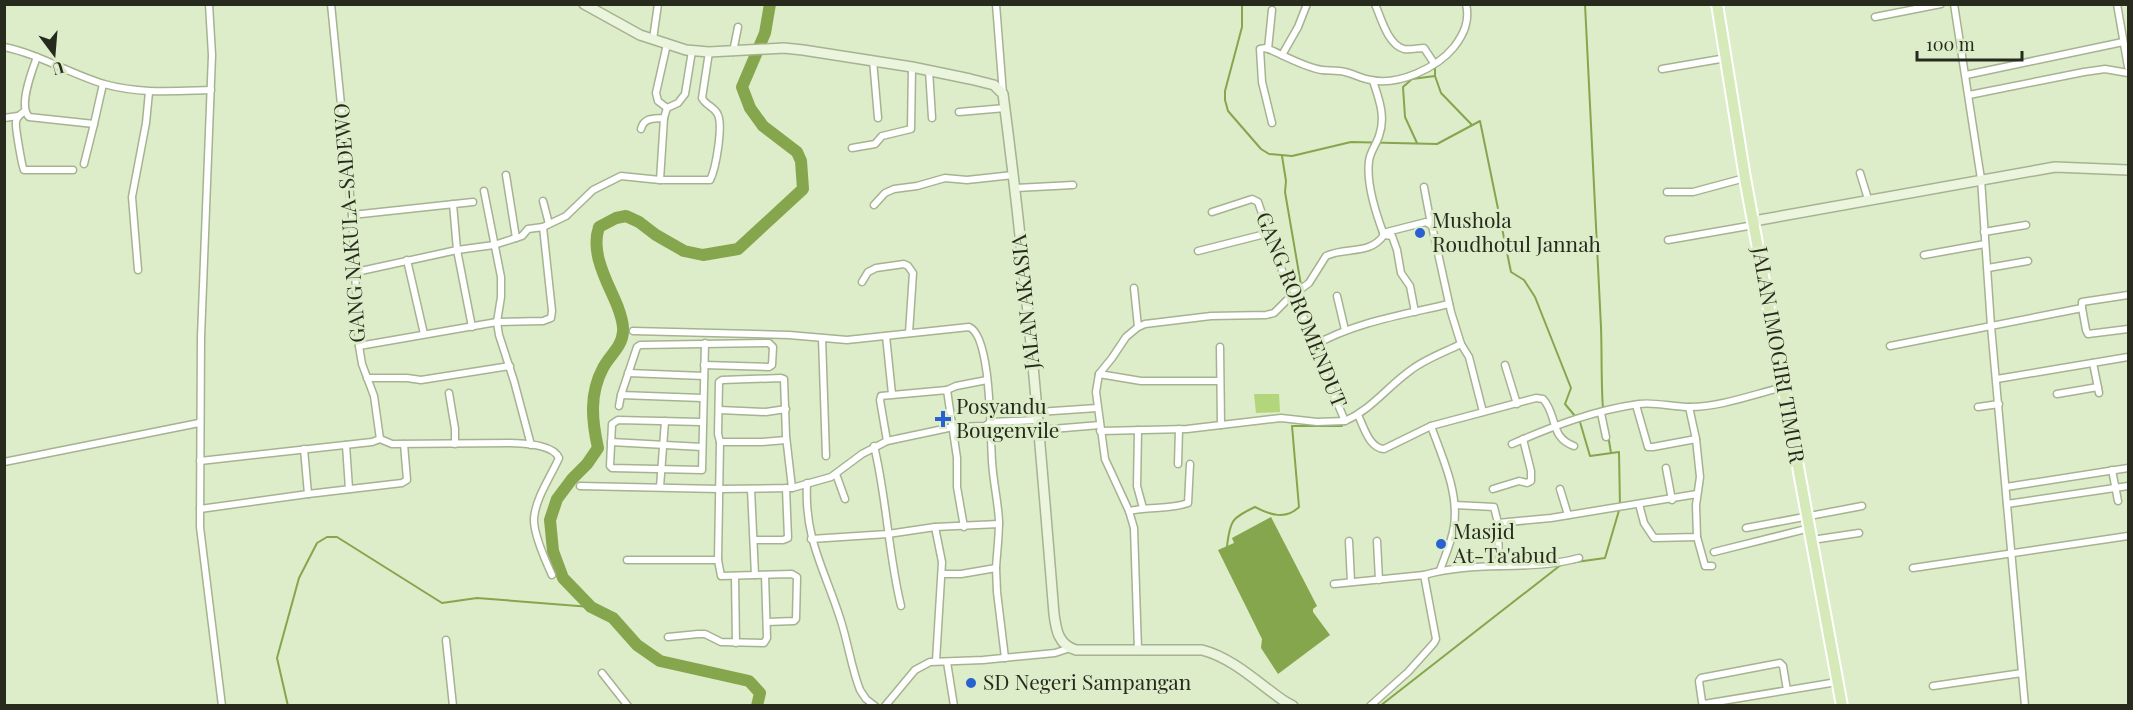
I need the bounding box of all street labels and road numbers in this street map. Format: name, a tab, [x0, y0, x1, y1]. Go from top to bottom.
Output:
street label: GANG NAKULA-SADEWO	[326, 102, 370, 344]
street label: GANG ROROMENDUT	[1251, 207, 1355, 411]
street label: JALAN AKASIA	[1003, 233, 1045, 372]
street label: JALAN IMOGIRI TIMUR	[1747, 243, 1813, 465]

